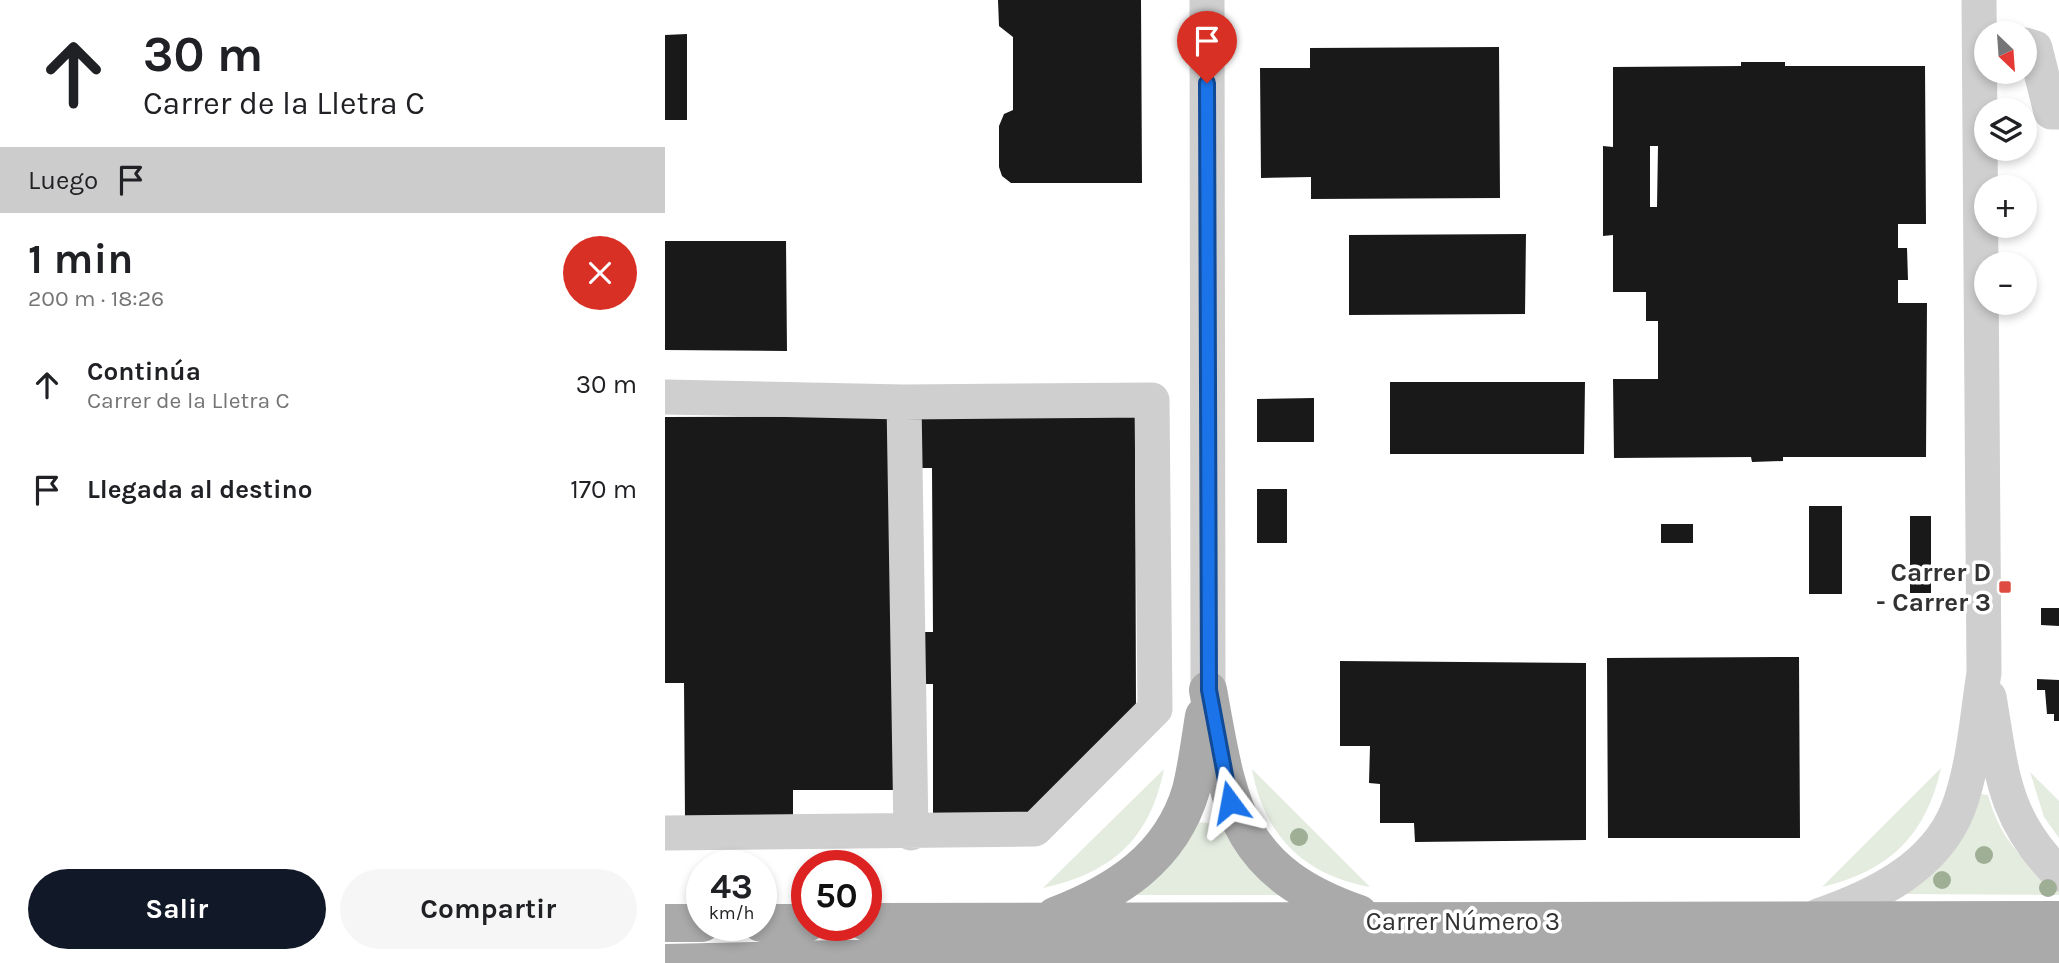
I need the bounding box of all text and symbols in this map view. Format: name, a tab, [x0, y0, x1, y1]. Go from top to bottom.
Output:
pin	[1177, 11, 1237, 83]
north arrow	[1974, 21, 2037, 84]
map controls	[1974, 21, 2037, 315]
icon: arrive	[1188, 22, 1226, 60]
text: 30 m	[143, 26, 263, 83]
icon: ahead	[28, 28, 119, 119]
text: Carrer de la Lletra C	[143, 85, 425, 122]
button: layers	[1974, 98, 2037, 161]
icon: arrive	[112, 161, 150, 199]
text: Luego	[28, 165, 98, 196]
button: +	[1974, 175, 2037, 238]
text: 1 min	[28, 234, 133, 284]
button: close	[563, 236, 637, 310]
button: −	[1974, 252, 2037, 315]
text: 200 m · 18:26	[28, 285, 164, 312]
text: Continúa	[87, 356, 201, 387]
icon: ahead	[28, 366, 66, 404]
text: 30 m	[576, 369, 637, 400]
text: Carrer de la Lletra C	[87, 387, 290, 414]
icon: arrive	[28, 471, 66, 509]
text: Llegada al destino	[87, 474, 313, 505]
text: 170 m	[570, 474, 637, 505]
place label: Carrer D - Carrer 3	[1876, 557, 1991, 618]
marker: Carrer D - Carrer 3	[1997, 579, 2013, 595]
position arrow	[1193, 765, 1267, 839]
speed limit sign: 50	[791, 850, 882, 941]
text: 43	[710, 866, 753, 907]
button: Salir	[28, 869, 326, 949]
button: Compartir	[340, 869, 637, 949]
text: km/h	[709, 902, 754, 924]
street label: Carrer Número 3	[1366, 906, 1560, 937]

